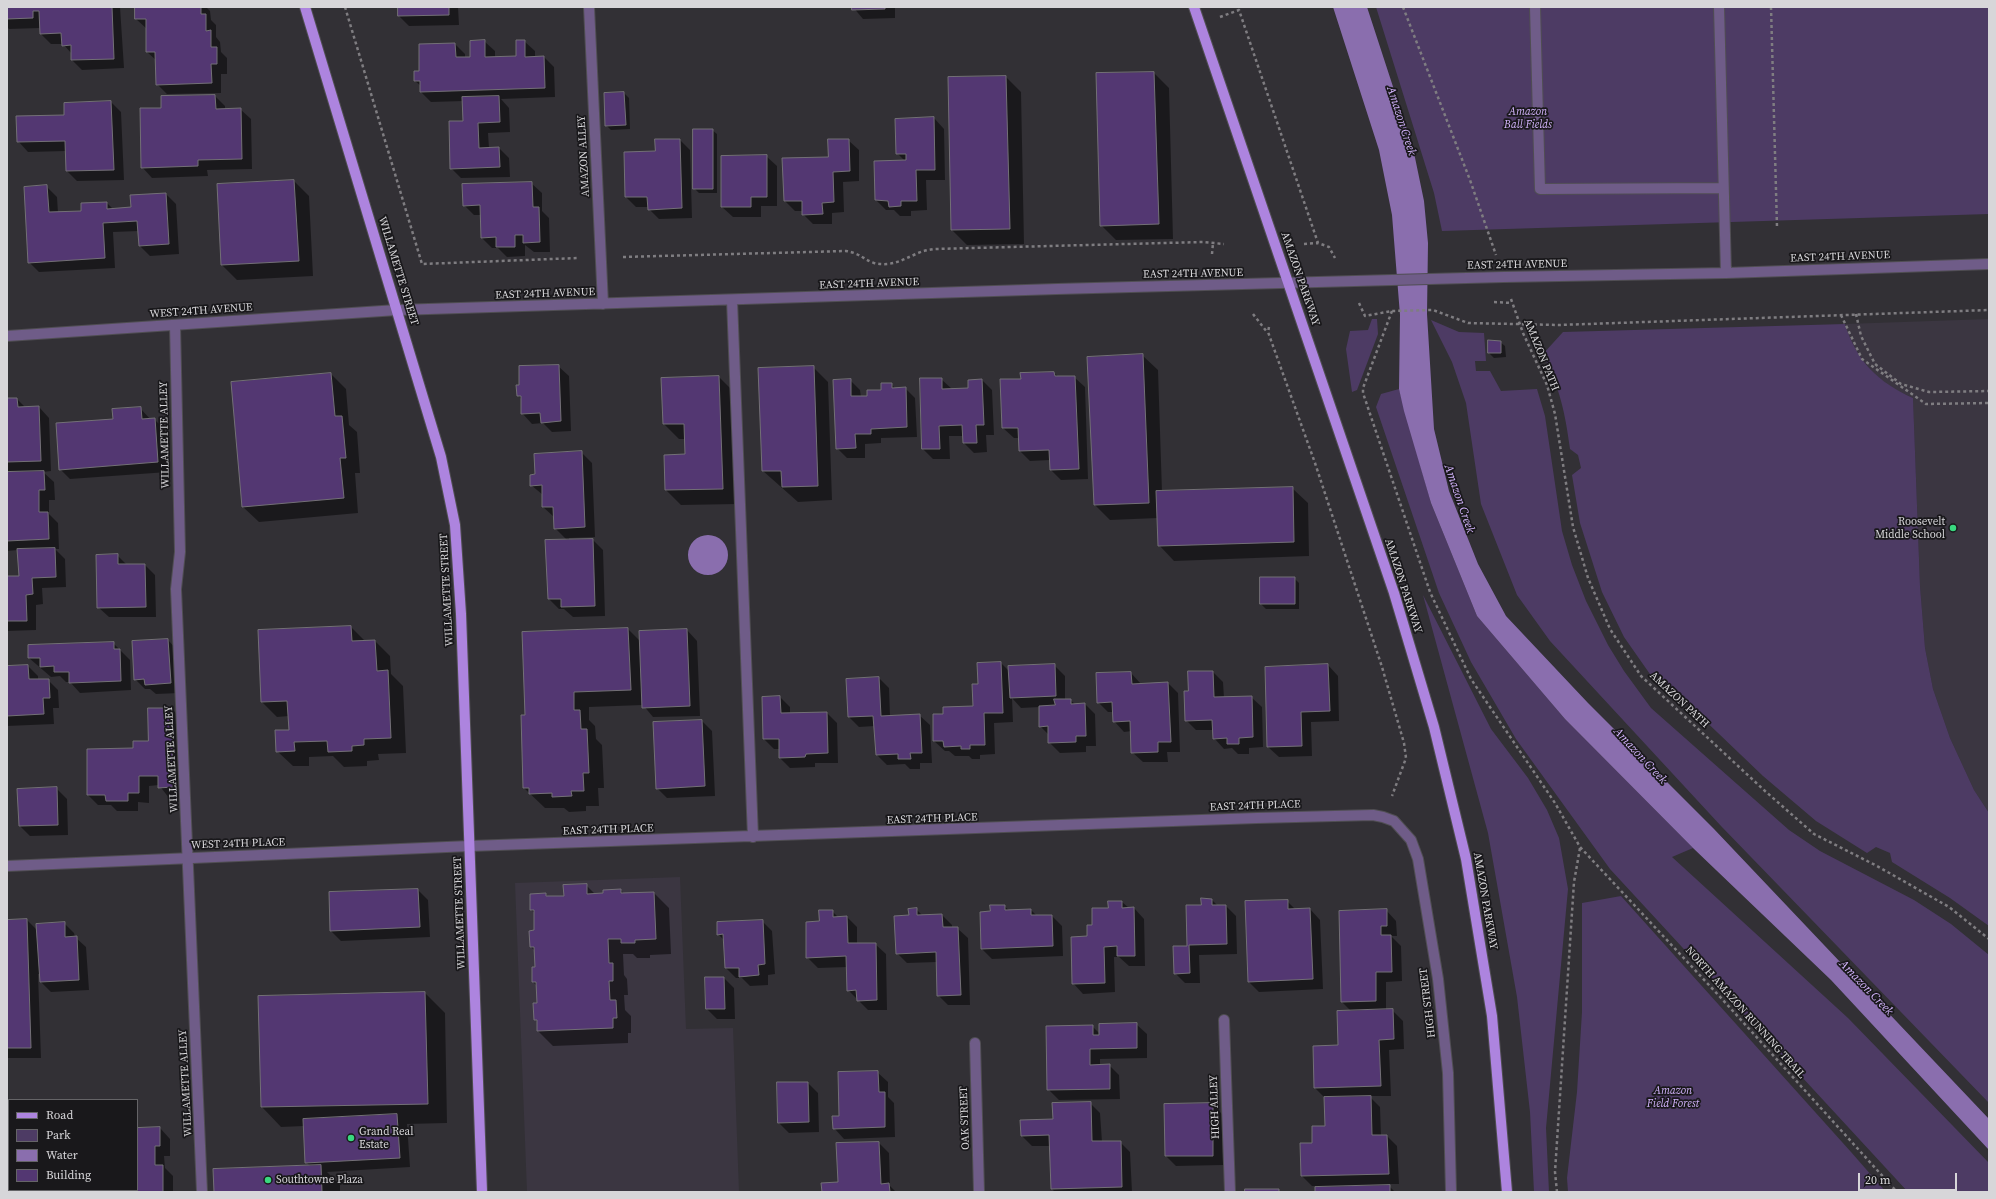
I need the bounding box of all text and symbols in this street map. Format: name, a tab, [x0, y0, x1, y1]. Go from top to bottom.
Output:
water label: Amazon Creek	[1383, 85, 1419, 157]
park label: Amazon Ball Fields	[1504, 105, 1552, 131]
street label: AMAZON ALLEY	[575, 115, 593, 197]
street label: WILLAMETTE STREET	[375, 215, 421, 327]
street label: AMAZON PARKWAY	[1278, 230, 1322, 328]
street label: EAST 24TH AVENUE	[1790, 249, 1890, 265]
street label: EAST 24TH AVENUE	[1467, 258, 1567, 272]
street label: EAST 24TH AVENUE	[1143, 267, 1243, 281]
street label: EAST 24TH AVENUE	[819, 276, 919, 292]
street label: EAST 24TH AVENUE	[495, 286, 595, 302]
street label: WEST 24TH AVENUE	[149, 301, 253, 321]
street label: AMAZON PATH	[1521, 317, 1561, 393]
street label: WILLAMETTE ALLEY	[157, 381, 173, 489]
water label: Amazon Creek	[1441, 463, 1477, 535]
place label: Roosevelt Middle School	[1875, 515, 1945, 541]
marker: Roosevelt Middle School	[1948, 523, 1958, 533]
street label: WILLAMETTE STREET	[437, 533, 457, 647]
street label: AMAZON PARKWAY	[1381, 537, 1425, 635]
street label: AMAZON PATH	[1647, 669, 1711, 731]
street label: WILLAMETTE ALLEY	[163, 705, 181, 813]
water label: Amazon Creek	[1610, 725, 1670, 787]
street label: EAST 24TH PLACE	[1209, 798, 1301, 814]
street label: EAST 24TH PLACE	[886, 811, 978, 827]
street label: EAST 24TH PLACE	[562, 822, 654, 838]
street label: WEST 24TH PLACE	[191, 836, 285, 852]
street label: AMAZON PARKWAY	[1470, 851, 1500, 951]
street label: WILLAMETTE STREET	[451, 856, 469, 970]
street label: NORTH AMAZON RUNNING TRAIL	[1682, 944, 1808, 1082]
water label: Amazon Creek	[1836, 957, 1896, 1019]
street label: HIGH STREET	[1417, 967, 1439, 1039]
street label: WILLAMETTE ALLEY	[177, 1029, 195, 1137]
street label: HIGH ALLEY	[1207, 1075, 1223, 1139]
park label: Amazon Field Forest	[1647, 1084, 1699, 1110]
street label: OAK STREET	[957, 1086, 973, 1150]
legend	[8, 1099, 138, 1191]
text: Road	[46, 1107, 73, 1123]
place label: Grand Real Estate	[359, 1125, 413, 1151]
text: Park	[46, 1127, 71, 1143]
marker: Grand Real Estate	[346, 1133, 356, 1143]
text: Water	[46, 1147, 78, 1163]
scale bar	[1860, 1165, 1959, 1191]
text: Building	[46, 1167, 91, 1183]
text: 20 m	[1865, 1172, 1891, 1188]
place label: Southtowne Plaza	[276, 1173, 363, 1187]
marker: Southtowne Plaza	[263, 1175, 273, 1185]

